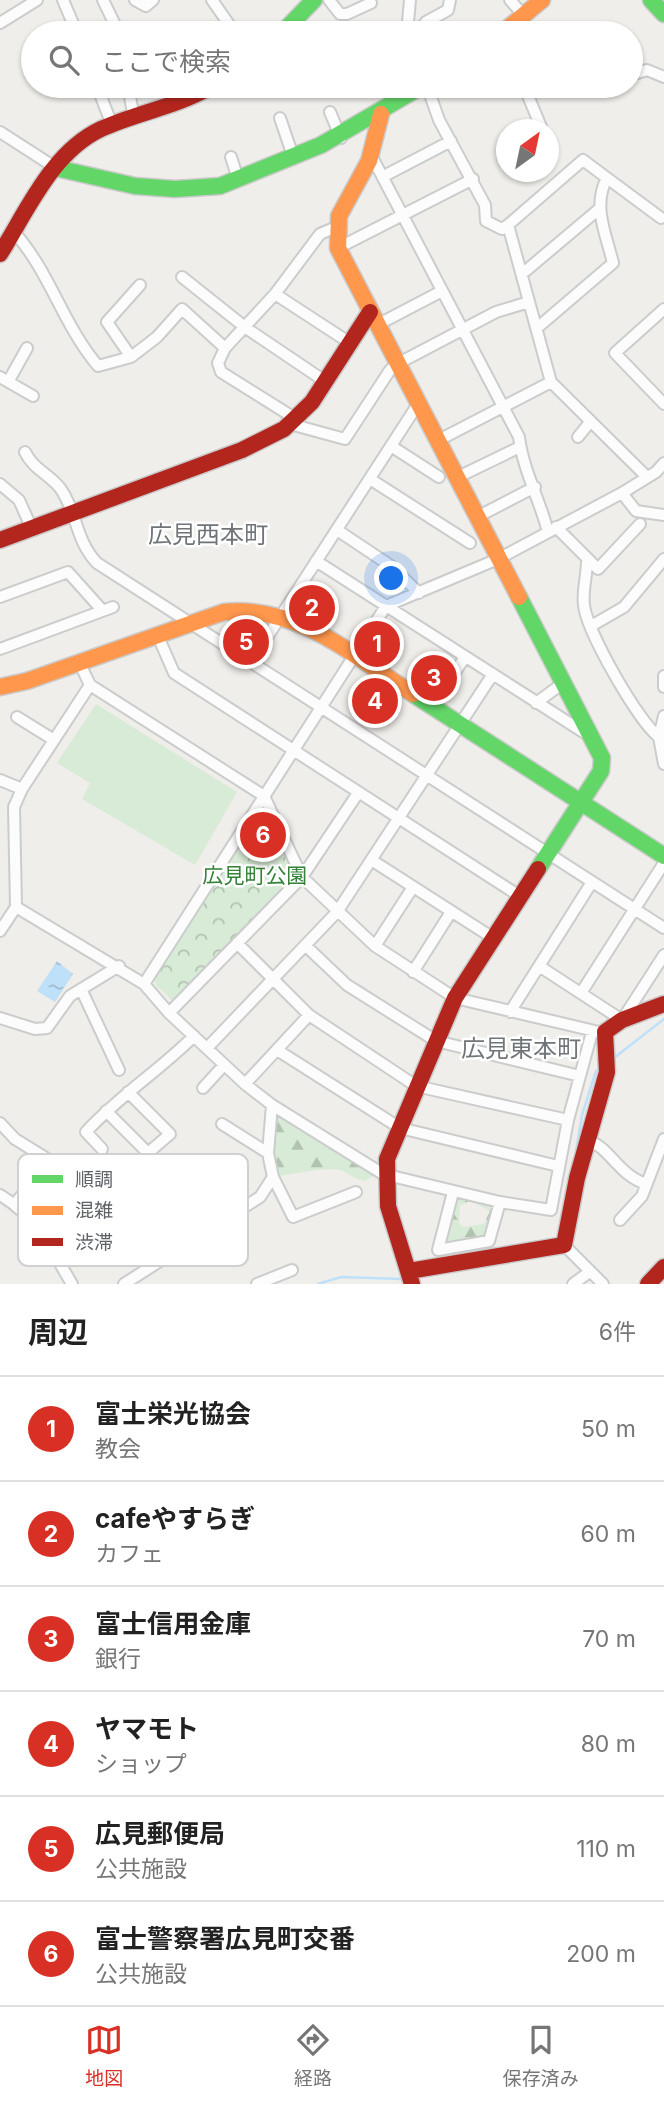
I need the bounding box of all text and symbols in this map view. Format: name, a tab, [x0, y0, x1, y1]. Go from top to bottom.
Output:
search box	[21, 21, 643, 98]
icon: search	[45, 41, 83, 79]
text: ここで検索	[101, 46, 231, 77]
north arrow	[496, 119, 559, 182]
district label: 広見西本町	[148, 520, 268, 549]
your location	[374, 561, 408, 595]
pin: 2	[289, 582, 335, 634]
pin: 5	[223, 616, 269, 668]
pin: 1	[354, 618, 400, 670]
pin: 3	[411, 652, 457, 704]
pin: 4	[352, 675, 398, 727]
pin: 6	[240, 809, 286, 861]
park label: 広見町公園	[203, 863, 308, 888]
district label: 広見東本町	[461, 1034, 581, 1063]
legend	[18, 1154, 248, 1266]
text: 順調	[75, 1168, 113, 1191]
text: 混雑	[75, 1199, 113, 1222]
text: 渋滞	[75, 1231, 113, 1254]
text: 周辺	[28, 1314, 88, 1350]
text: 6件	[599, 1318, 636, 1346]
text: 富士栄光協会	[95, 1398, 251, 1429]
text: 1	[46, 1415, 56, 1443]
text: 50 m	[581, 1415, 636, 1443]
text: 教会	[95, 1435, 141, 1463]
text: cafeやすらぎ	[95, 1503, 255, 1534]
text: 2	[44, 1520, 58, 1548]
text: 60 m	[581, 1520, 636, 1548]
text: カフェ	[95, 1540, 164, 1568]
text: 富士信用金庫	[95, 1608, 251, 1639]
text: 3	[44, 1625, 58, 1653]
text: 70 m	[582, 1625, 636, 1653]
text: 銀行	[95, 1645, 141, 1673]
text: ヤマモト	[95, 1713, 199, 1744]
text: 4	[43, 1730, 59, 1758]
text: 80 m	[581, 1730, 636, 1758]
text: ショップ	[95, 1750, 187, 1778]
text: 広見郵便局	[95, 1818, 225, 1849]
text: 5	[44, 1835, 58, 1863]
text: 110 m	[576, 1835, 636, 1863]
text: 公共施設	[95, 1855, 187, 1883]
text: 富士警察署広見町交番	[95, 1923, 355, 1954]
text: 6	[44, 1940, 58, 1968]
text: 200 m	[566, 1940, 636, 1968]
text: 公共施設	[95, 1960, 187, 1988]
tab: 地図	[85, 2021, 123, 2090]
tab: 経路	[294, 2021, 332, 2090]
tab: 保存済み	[503, 2021, 579, 2090]

